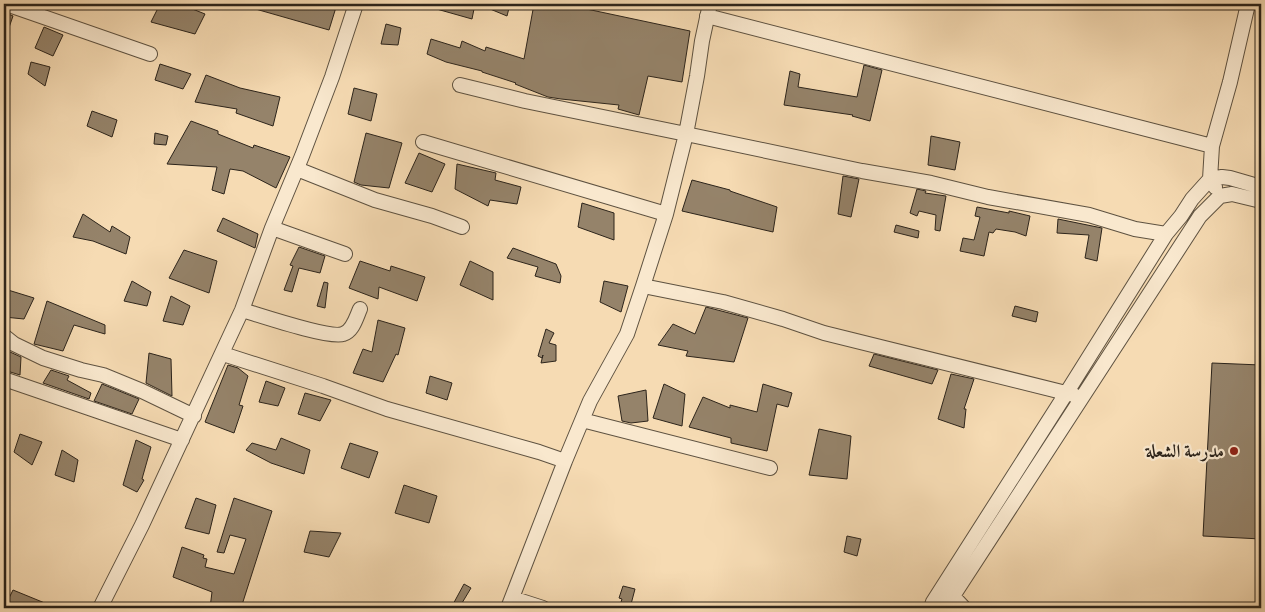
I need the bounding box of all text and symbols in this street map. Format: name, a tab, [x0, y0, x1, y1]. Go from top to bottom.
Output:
place label: مدرسة الشعلة	[1145, 441, 1224, 464]
marker: مدرسة الشعلة	[1228, 445, 1240, 457]

